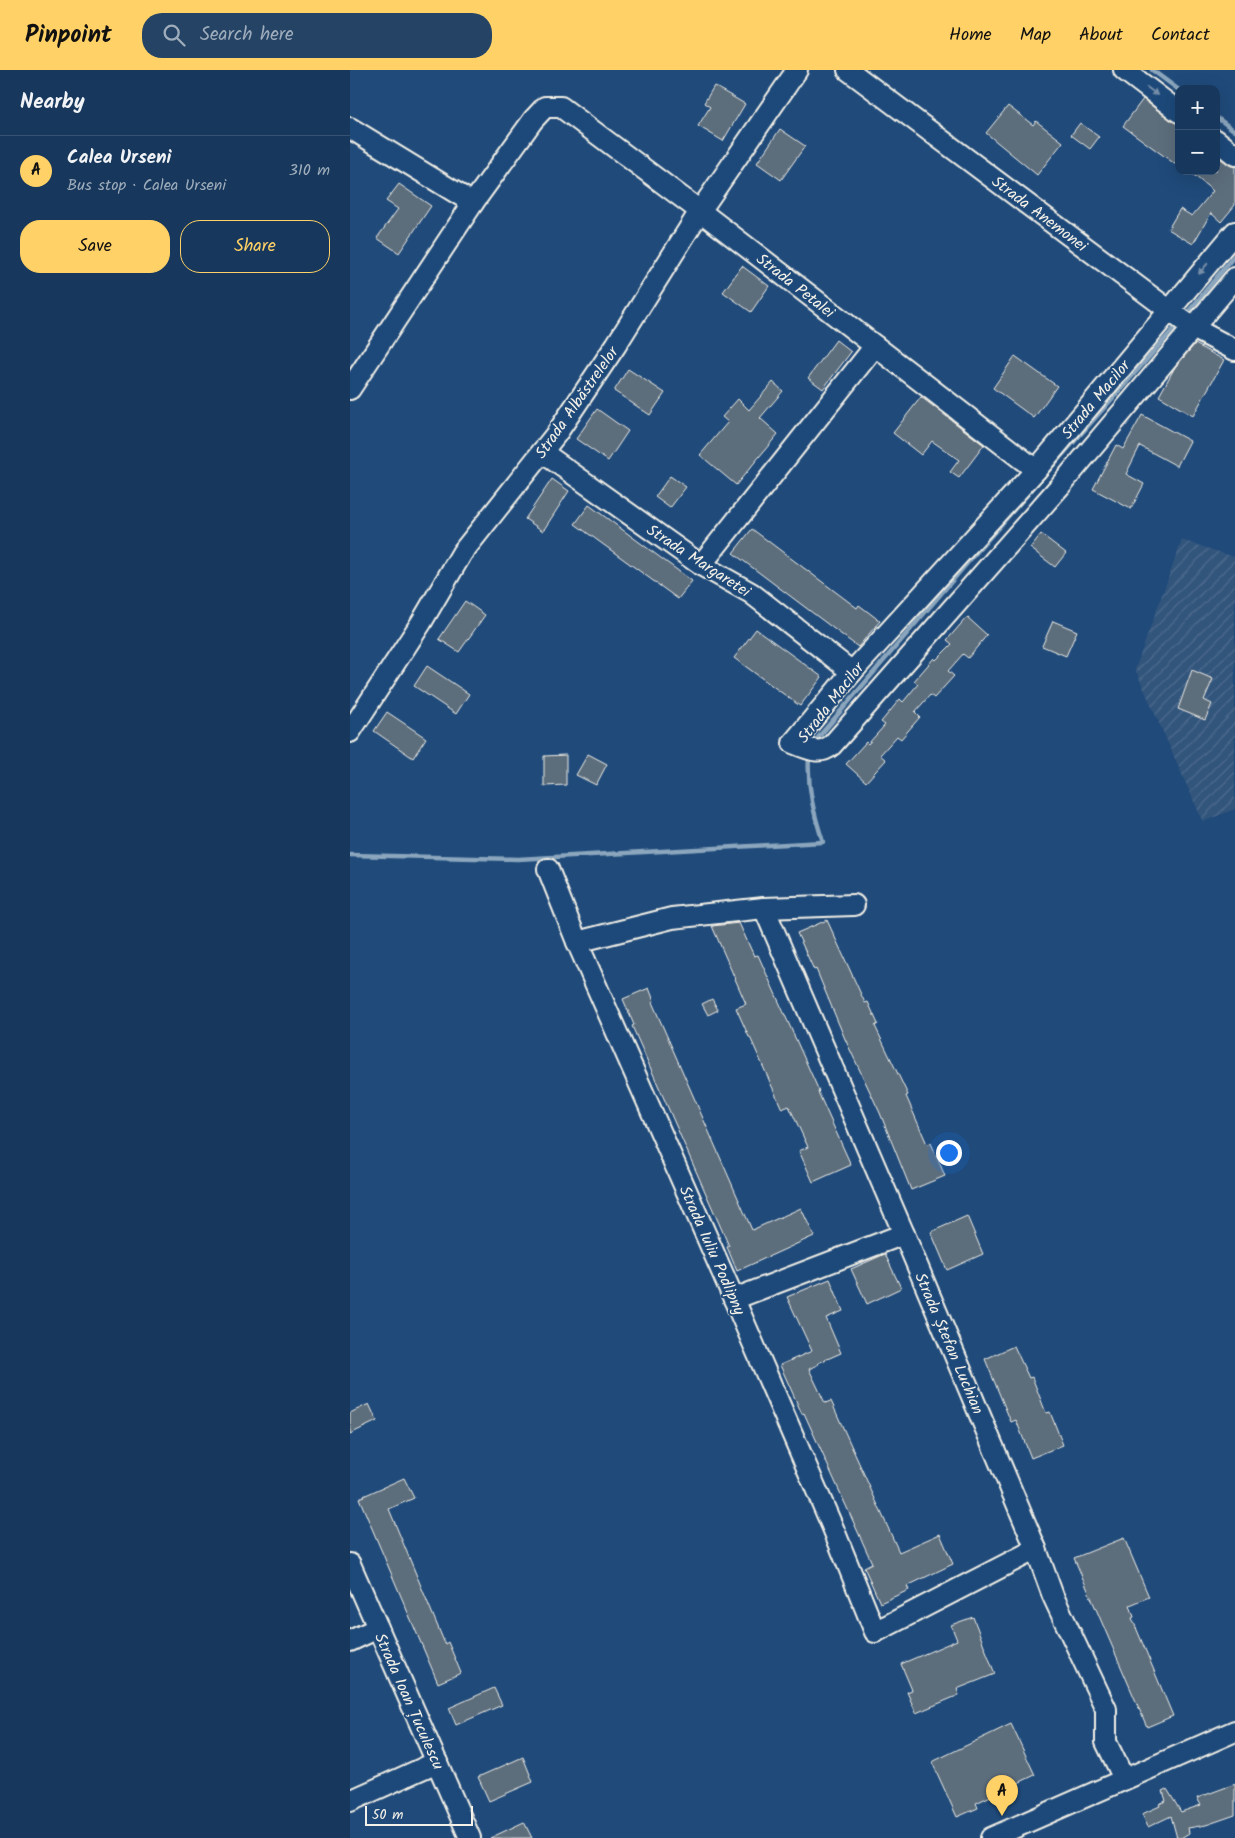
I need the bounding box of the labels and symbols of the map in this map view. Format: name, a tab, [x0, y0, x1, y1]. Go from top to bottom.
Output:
one-way arrow	[1145, 85, 1158, 96]
street label: Strada Anemonei	[986, 170, 1093, 259]
street label: Strada Petalei	[750, 247, 841, 326]
one-way arrow	[1198, 262, 1209, 275]
street label: Strada Albăstrelelor	[529, 340, 626, 464]
street label: Strada Macilor	[1055, 354, 1138, 445]
street label: Strada Margaretei	[641, 518, 756, 605]
street label: Strada Macilor	[791, 656, 872, 749]
your location	[936, 1140, 962, 1166]
street label: Strada Iuliu Podlipny	[672, 1182, 752, 1320]
street label: Strada Ștefan Luchian	[907, 1269, 990, 1418]
street label: Strada Ioan Țuculescu	[367, 1629, 450, 1774]
pin: A	[986, 1775, 1018, 1816]
scale bar	[365, 1803, 472, 1826]

